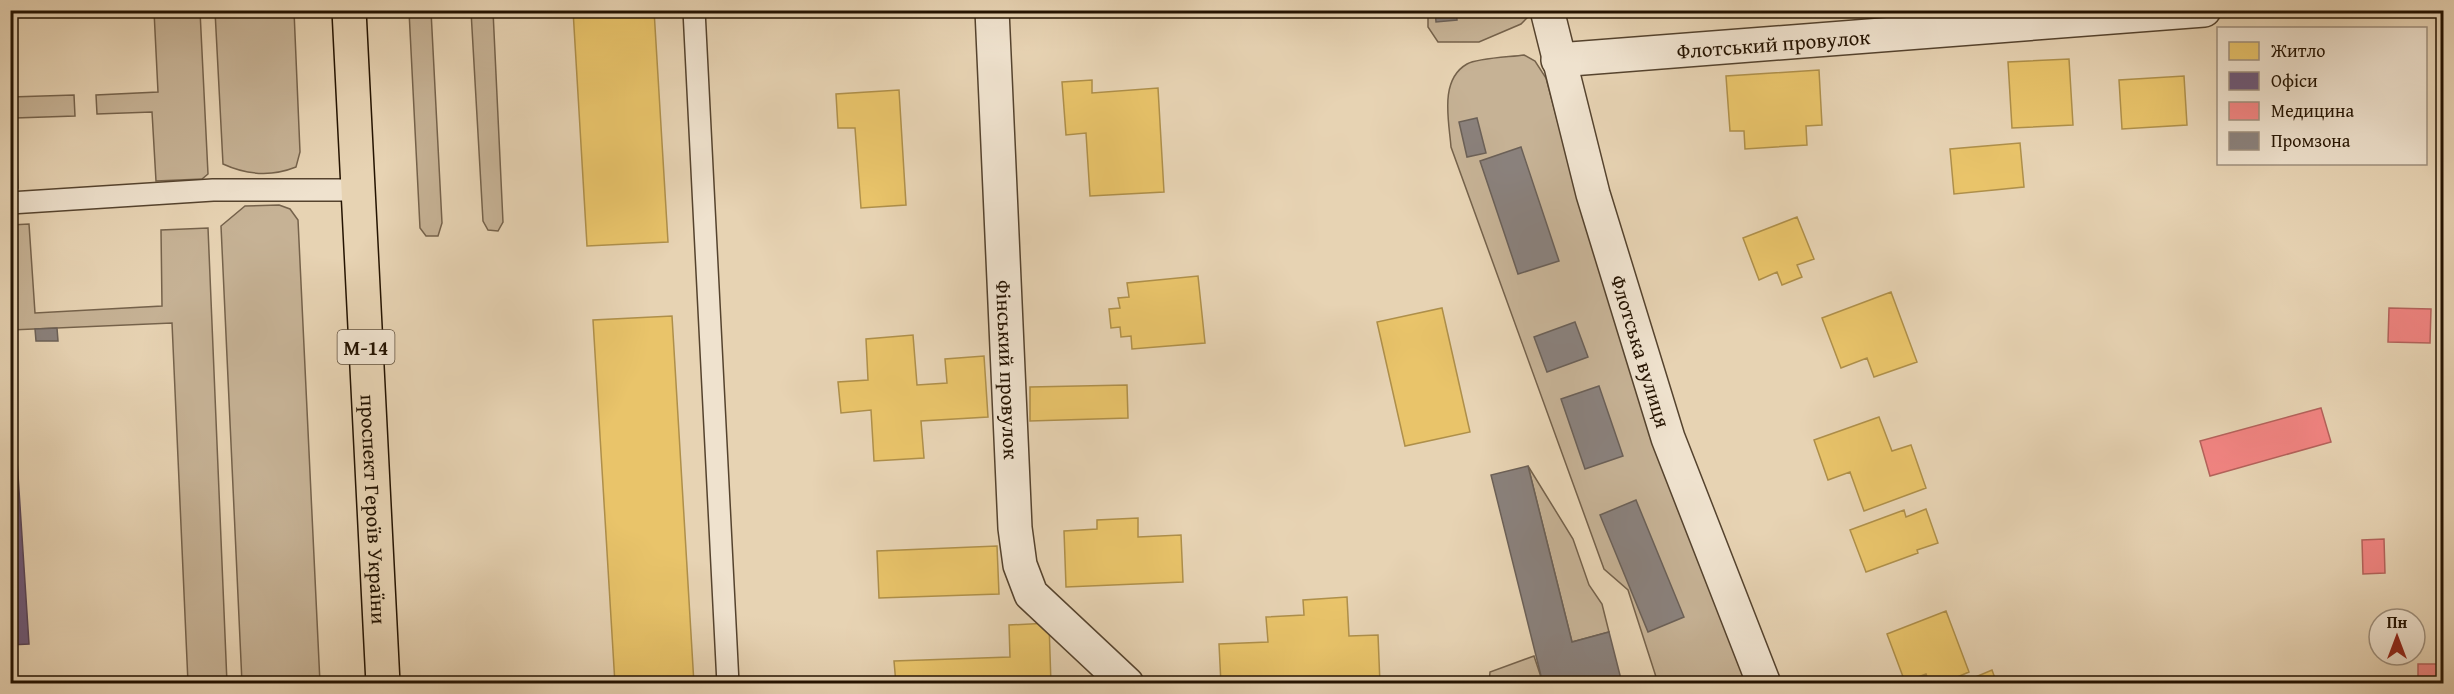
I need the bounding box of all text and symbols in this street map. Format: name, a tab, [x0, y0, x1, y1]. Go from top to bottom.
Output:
street label: Флотський провулок	[1675, 20, 1871, 66]
legend	[2217, 27, 2427, 165]
text: Житло	[2270, 37, 2325, 64]
text: Офіси	[2271, 67, 2318, 94]
text: Медицина	[2271, 97, 2354, 124]
text: Промзона	[2271, 127, 2351, 154]
street label: Флотська вулиця	[1603, 271, 1679, 432]
street label: Фінський провулок	[988, 279, 1027, 460]
road number: М-14	[338, 330, 394, 364]
street label: проспект Героїв України	[353, 394, 395, 625]
north arrow	[2367, 607, 2427, 667]
text: Пн	[2387, 610, 2407, 634]

